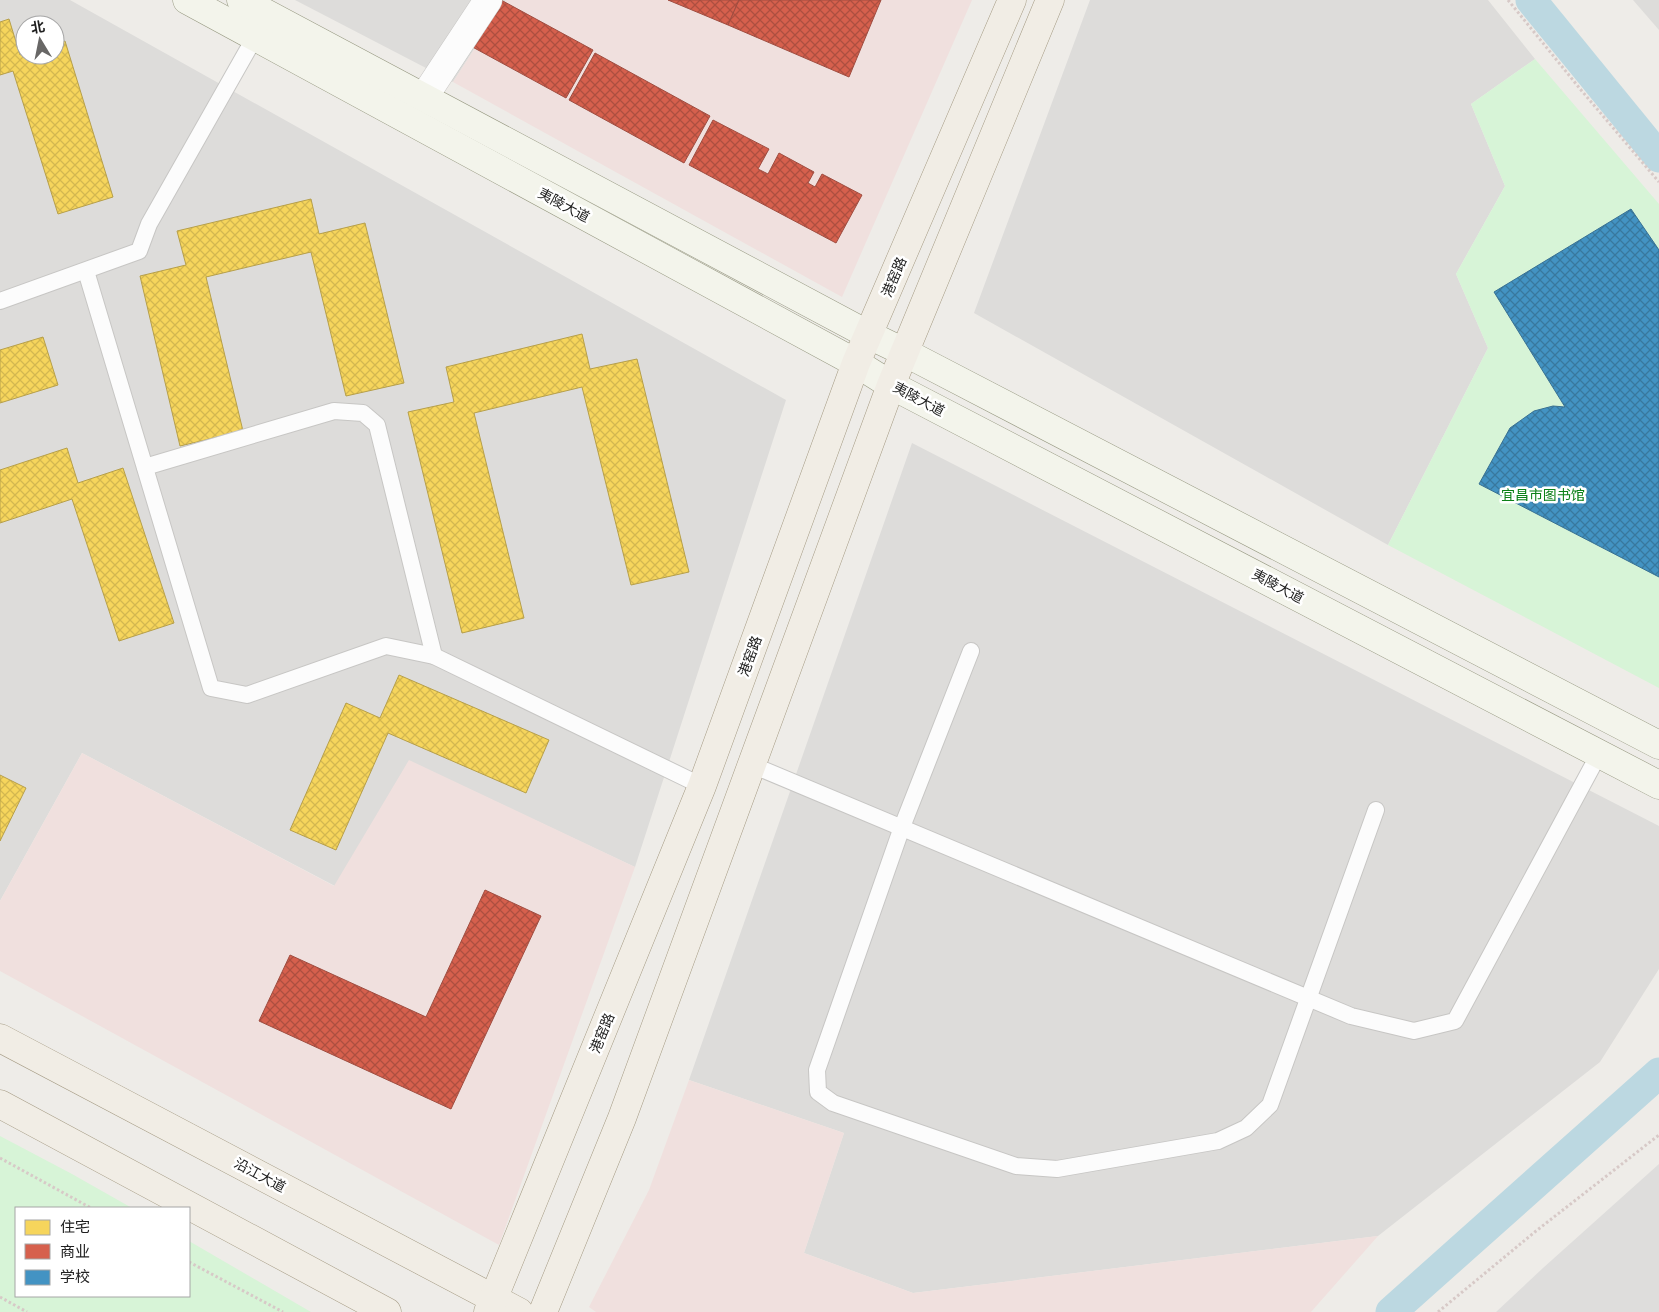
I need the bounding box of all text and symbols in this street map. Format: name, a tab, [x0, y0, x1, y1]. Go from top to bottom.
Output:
north arrow	[15, 15, 65, 65]
text: 北	[29, 17, 46, 37]
street label: 夷陵大道	[535, 184, 593, 226]
street label: 港窑路	[878, 254, 910, 300]
street label: 夷陵大道	[890, 378, 948, 420]
park label: 宜昌市图书馆	[1501, 486, 1585, 504]
street label: 夷陵大道	[1249, 565, 1307, 607]
street label: 港窑路	[734, 633, 766, 679]
street label: 港窑路	[586, 1010, 618, 1056]
street label: 沿江大道	[231, 1154, 289, 1196]
legend	[15, 1207, 190, 1297]
text: 住宅	[60, 1217, 90, 1236]
text: 商业	[60, 1242, 90, 1261]
text: 学校	[60, 1267, 90, 1286]

